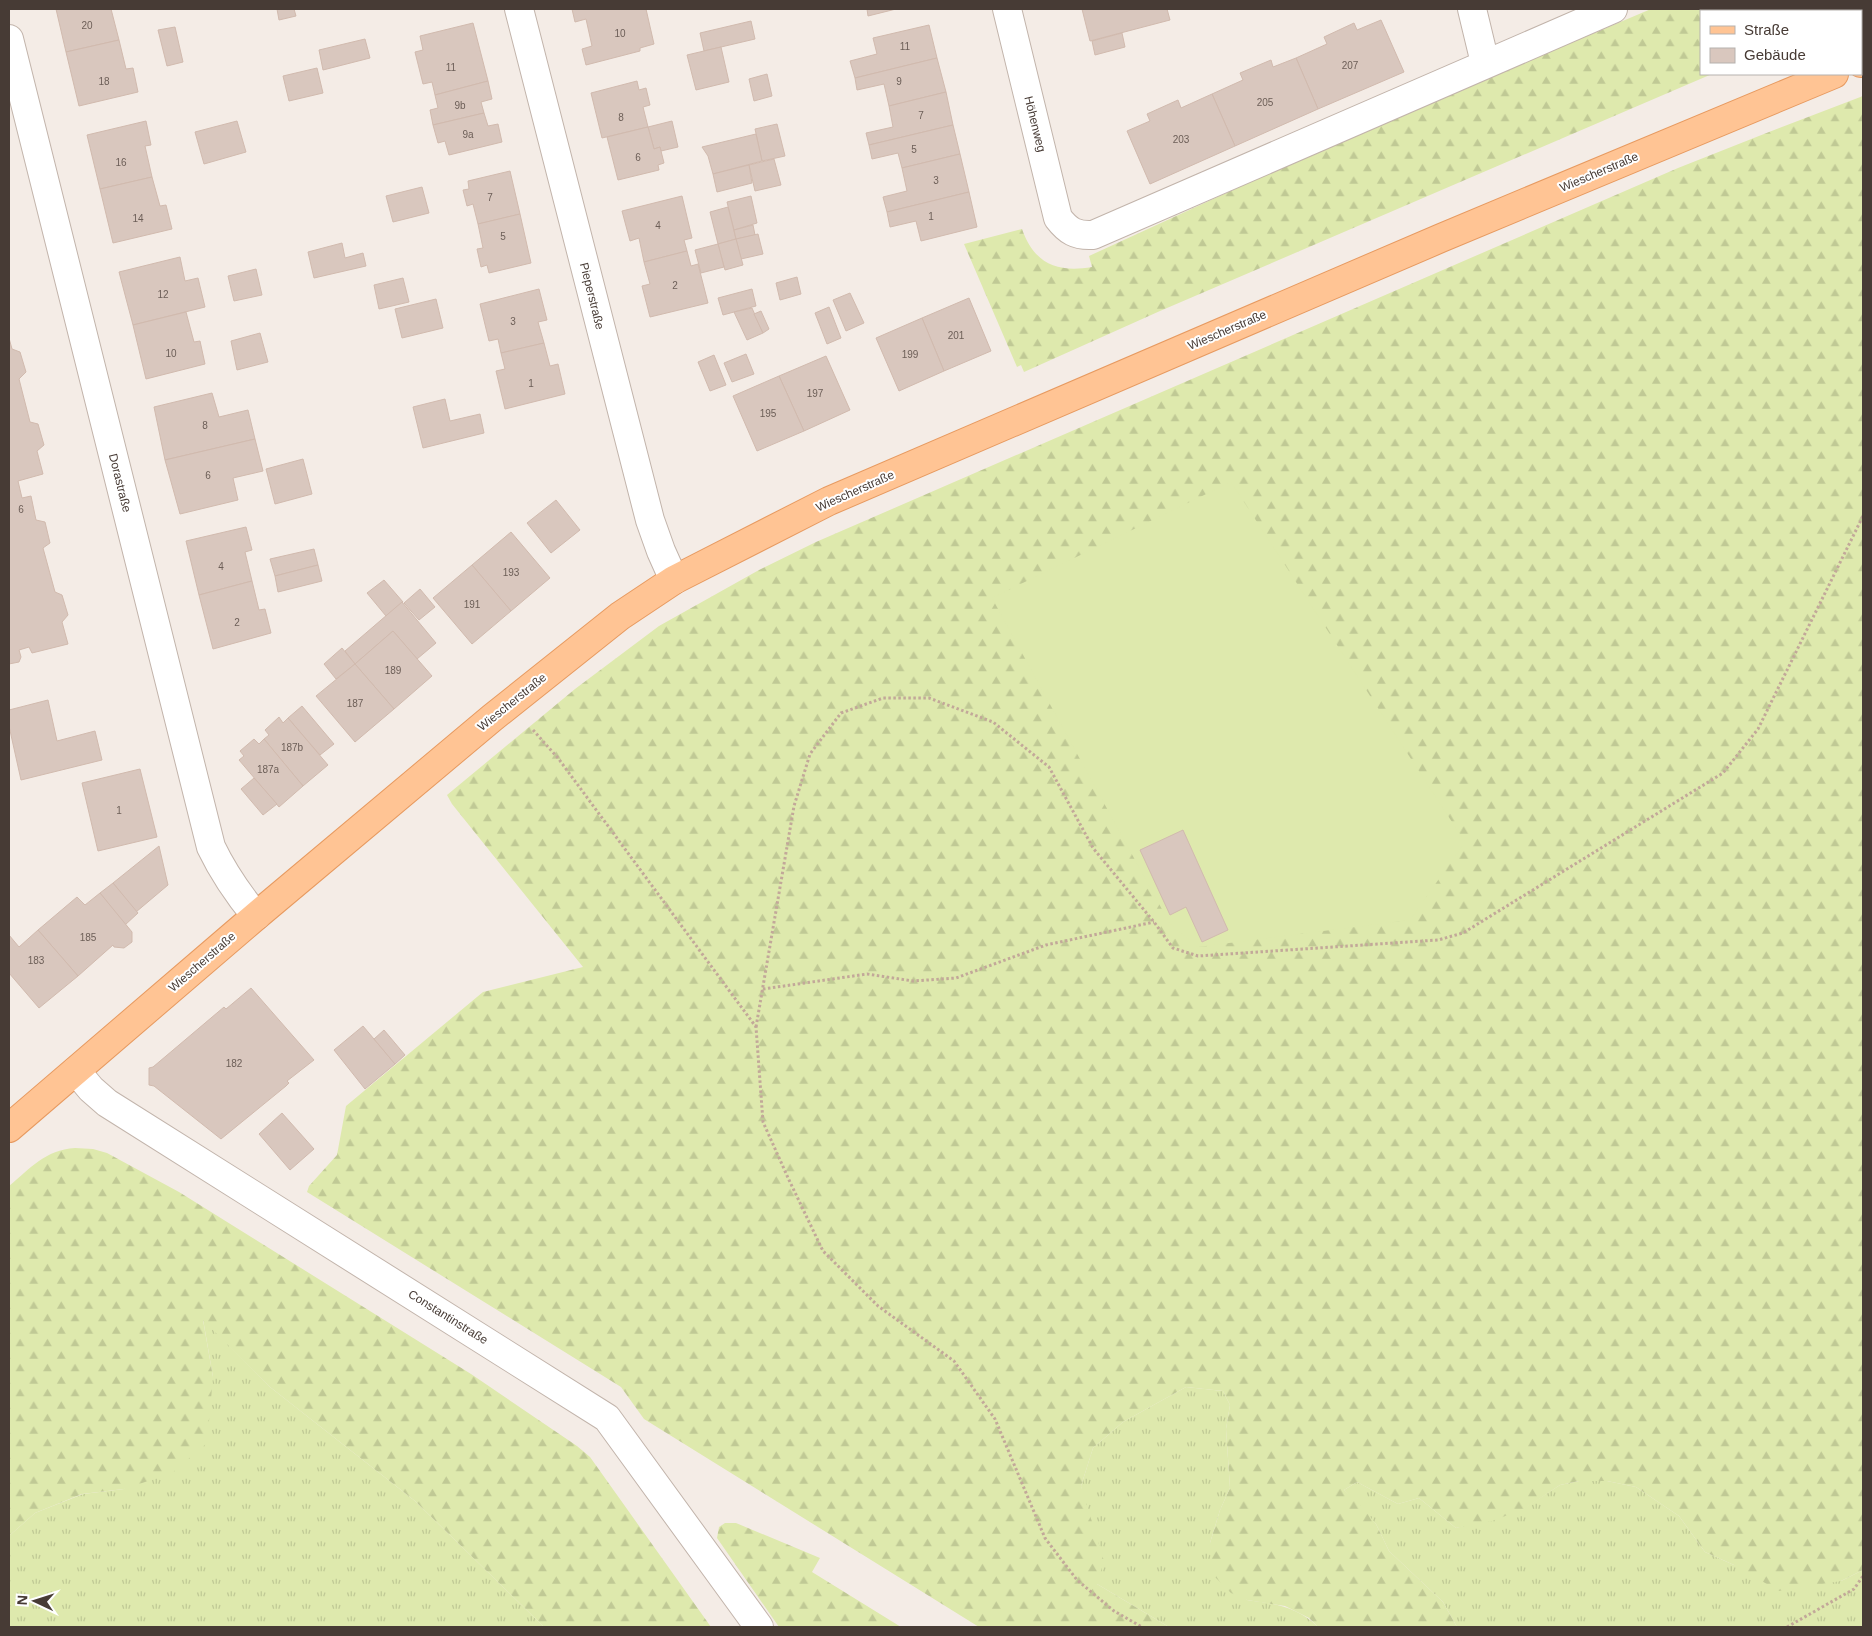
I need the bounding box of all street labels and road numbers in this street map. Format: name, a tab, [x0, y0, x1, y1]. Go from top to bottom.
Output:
street label: Höhenweg	[1021, 94, 1049, 154]
street label: Wiescherstraße	[1558, 149, 1641, 195]
street label: Pieperstraße	[577, 261, 607, 331]
street label: Wiescherstraße	[1186, 307, 1269, 353]
street label: Dorastraße	[106, 452, 134, 514]
street label: Wiescherstraße	[814, 467, 897, 514]
street label: Wiescherstraße	[475, 670, 549, 734]
street label: Wiescherstraße	[166, 929, 239, 995]
street label: Constantinstraße	[406, 1287, 491, 1347]

